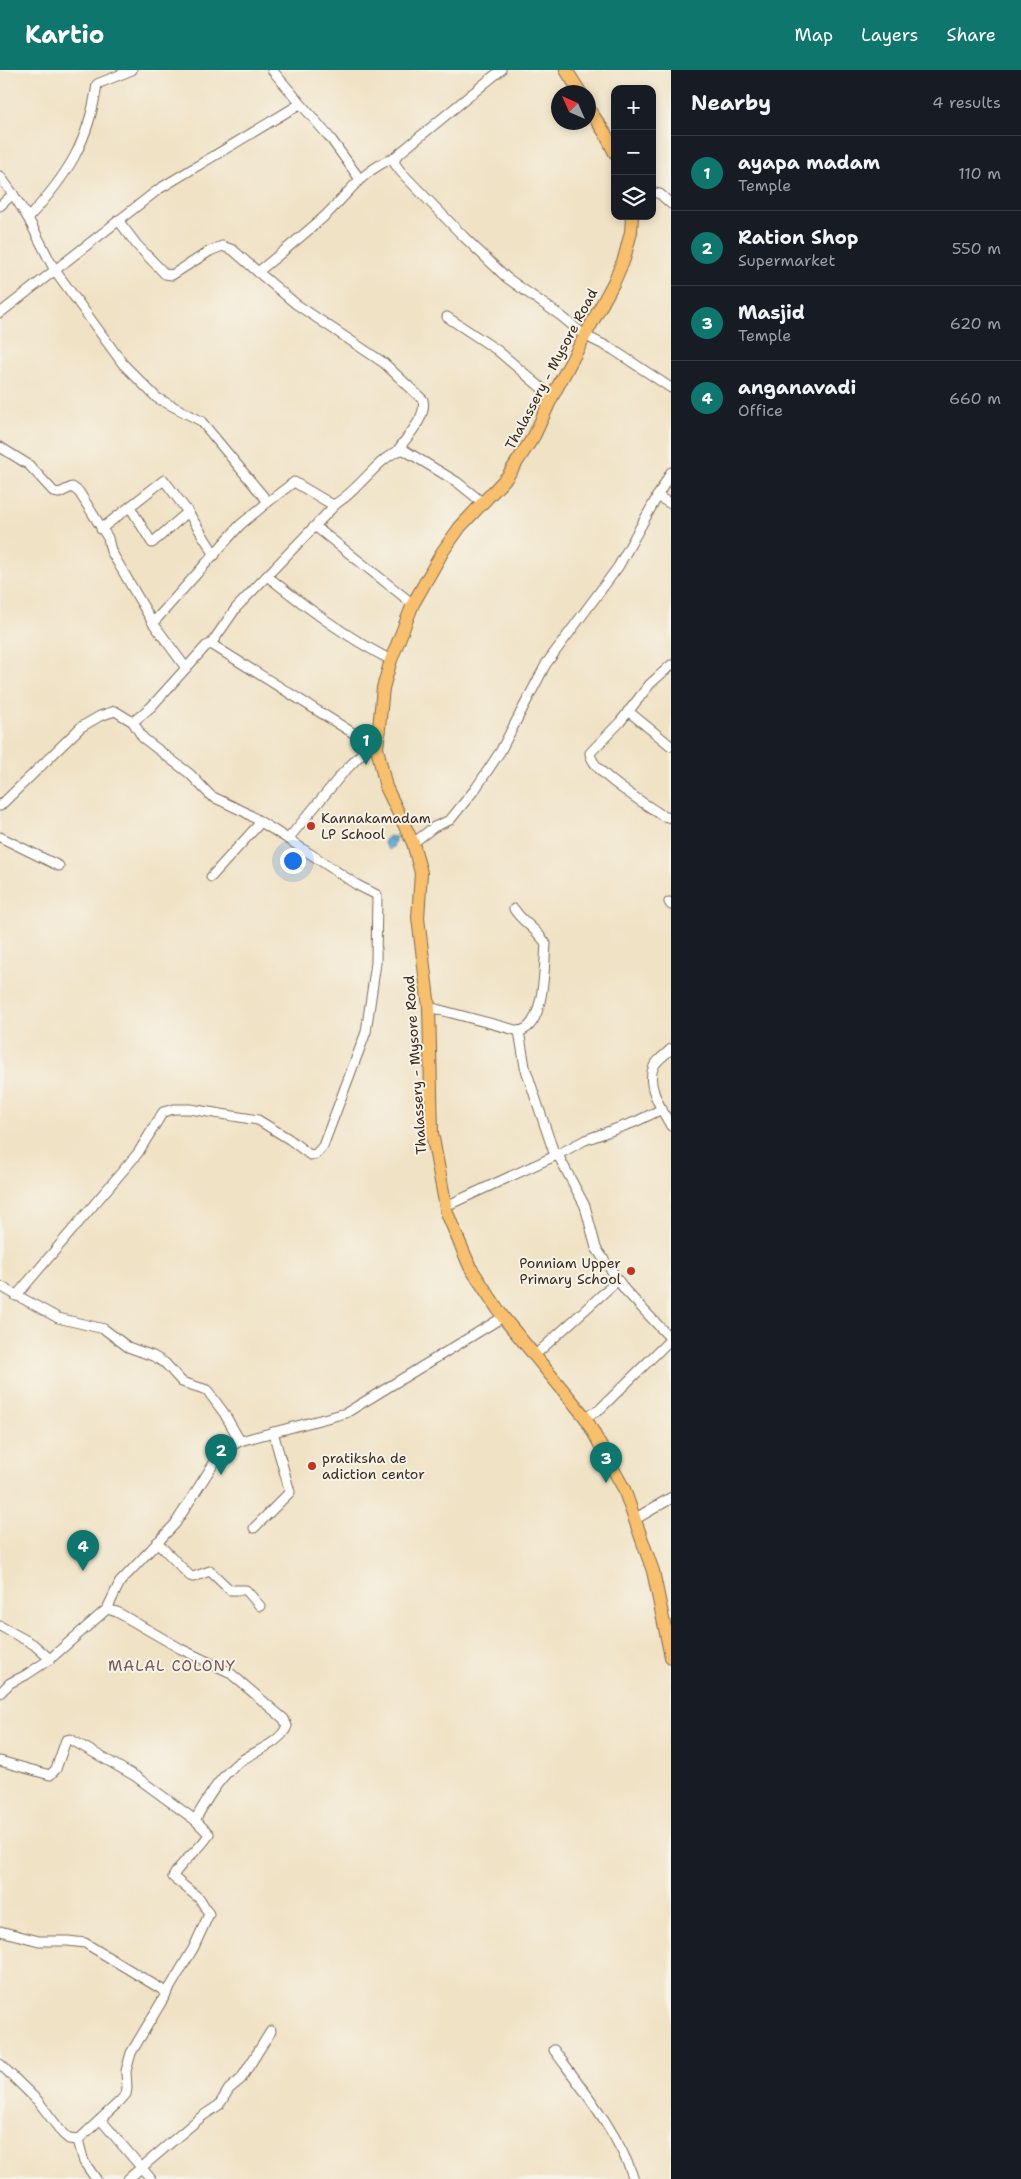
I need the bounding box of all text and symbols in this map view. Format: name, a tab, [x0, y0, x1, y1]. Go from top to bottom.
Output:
text: Kartio	[25, 19, 104, 51]
text: Map	[795, 23, 833, 47]
text: Layers	[861, 23, 918, 47]
text: Share	[946, 23, 996, 47]
north arrow	[551, 85, 596, 130]
map controls	[611, 85, 656, 220]
button: +	[611, 85, 656, 130]
text: Nearby	[691, 89, 771, 117]
text: 4 results	[932, 92, 1001, 113]
button: −	[611, 130, 656, 175]
text: ayapa madam	[738, 150, 880, 175]
text: 1	[703, 163, 711, 184]
text: 110 m	[958, 163, 1001, 184]
button: layers	[611, 175, 656, 220]
text: Temple	[738, 175, 791, 196]
text: Ration Shop	[738, 225, 858, 250]
text: 2	[701, 238, 713, 259]
text: 550 m	[952, 238, 1001, 259]
text: Supermarket	[738, 250, 835, 271]
street label: Thalassery - Mysore Road	[501, 285, 601, 453]
text: Masjid	[738, 300, 805, 325]
text: 3	[701, 313, 713, 334]
text: 620 m	[950, 313, 1001, 334]
text: Temple	[738, 325, 791, 346]
text: anganavadi	[738, 375, 856, 400]
text: 4	[701, 388, 713, 409]
text: 660 m	[949, 388, 1001, 409]
text: Office	[738, 400, 783, 421]
pin: 1	[350, 724, 382, 765]
place label: Kannakamadam LP School	[321, 809, 431, 843]
marker: Kannakamadam LP School	[305, 820, 317, 832]
your location	[280, 848, 306, 874]
street label: Thalassery - Mysore Road	[400, 975, 430, 1155]
place label: Ponniam Upper Primary School	[519, 1254, 622, 1288]
marker: Ponniam Upper Primary School	[625, 1265, 637, 1277]
pin: 2	[205, 1434, 237, 1475]
pin: 3	[590, 1442, 622, 1483]
place label: pratiksha de adiction centor	[322, 1449, 425, 1483]
marker: pratiksha de adiction centor	[306, 1460, 318, 1472]
pin: 4	[67, 1530, 99, 1571]
district label: MALAL COLONY	[108, 1656, 236, 1676]

